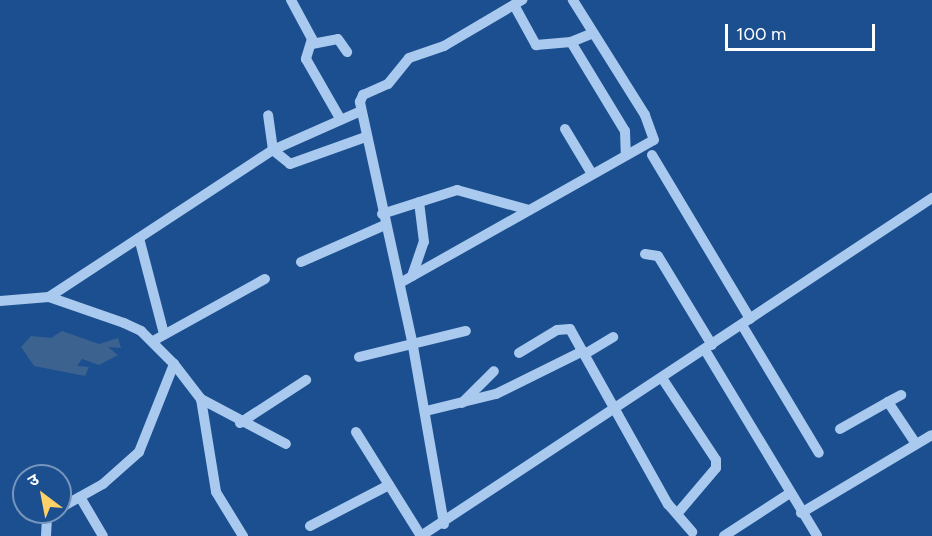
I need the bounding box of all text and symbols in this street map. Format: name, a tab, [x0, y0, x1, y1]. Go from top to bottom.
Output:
scale bar	[728, 12, 878, 50]
text: 100 m	[736, 23, 786, 45]
north arrow	[12, 464, 72, 524]
text: उ	[24, 469, 42, 491]

